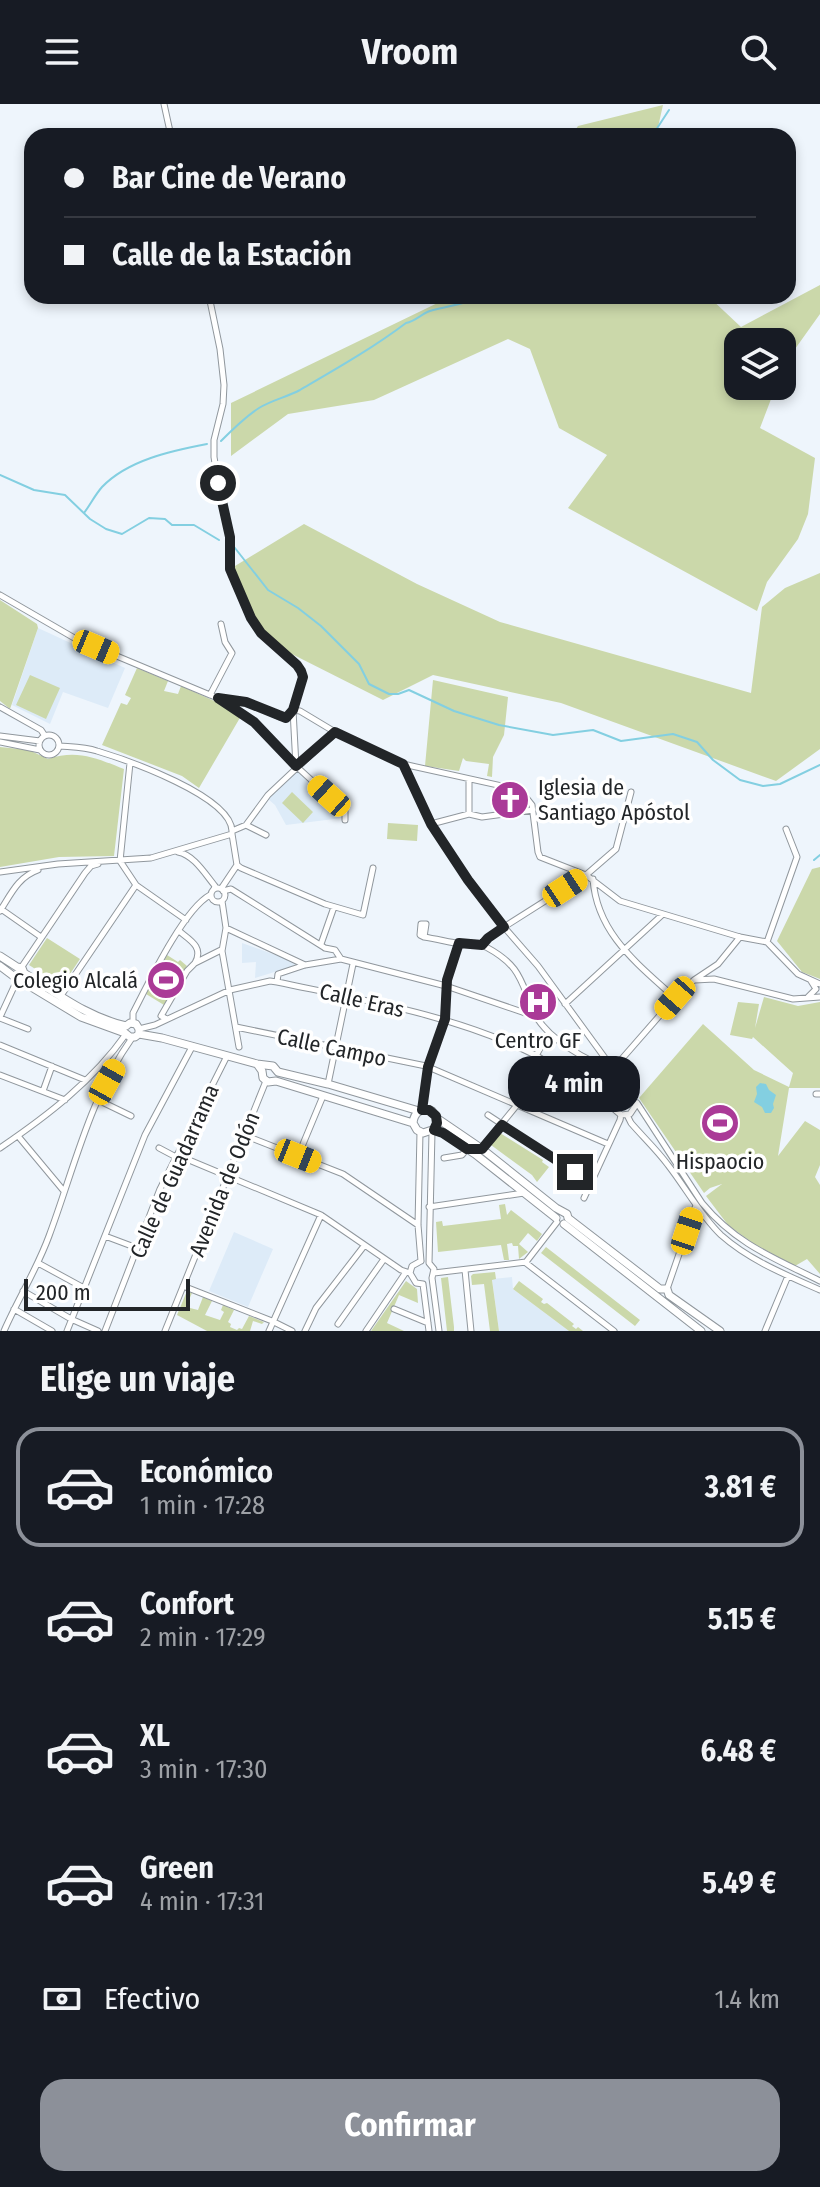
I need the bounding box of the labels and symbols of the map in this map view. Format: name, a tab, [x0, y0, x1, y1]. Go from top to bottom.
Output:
route start	[200, 465, 236, 501]
car	[69, 627, 123, 667]
car	[303, 771, 355, 821]
place label: Iglesia de Santiago Apóstol	[538, 774, 690, 826]
church icon: Iglesia de Santiago Apóstol	[489, 779, 531, 821]
car	[538, 865, 592, 911]
sports icon: Colegio Alcalá	[145, 959, 187, 1001]
place label: Colegio Alcalá	[13, 967, 138, 994]
car	[650, 972, 700, 1024]
street label: Calle Eras	[317, 978, 407, 1023]
hospital icon: Centro GF	[517, 981, 559, 1023]
street label: Calle Campo	[275, 1023, 389, 1072]
place label: Centro GF	[495, 1027, 582, 1054]
car	[85, 1055, 129, 1109]
callout: 4 min	[509, 1056, 641, 1112]
street label: Calle de Guadarrama	[124, 1080, 225, 1262]
sports icon: Hispaocio	[699, 1102, 741, 1144]
street label: Avenida de Odón	[183, 1108, 266, 1260]
car	[271, 1136, 325, 1176]
place label: Hispaocio	[676, 1148, 764, 1175]
route end	[557, 1154, 593, 1190]
car	[668, 1204, 706, 1258]
scale bar	[24, 1275, 190, 1311]

